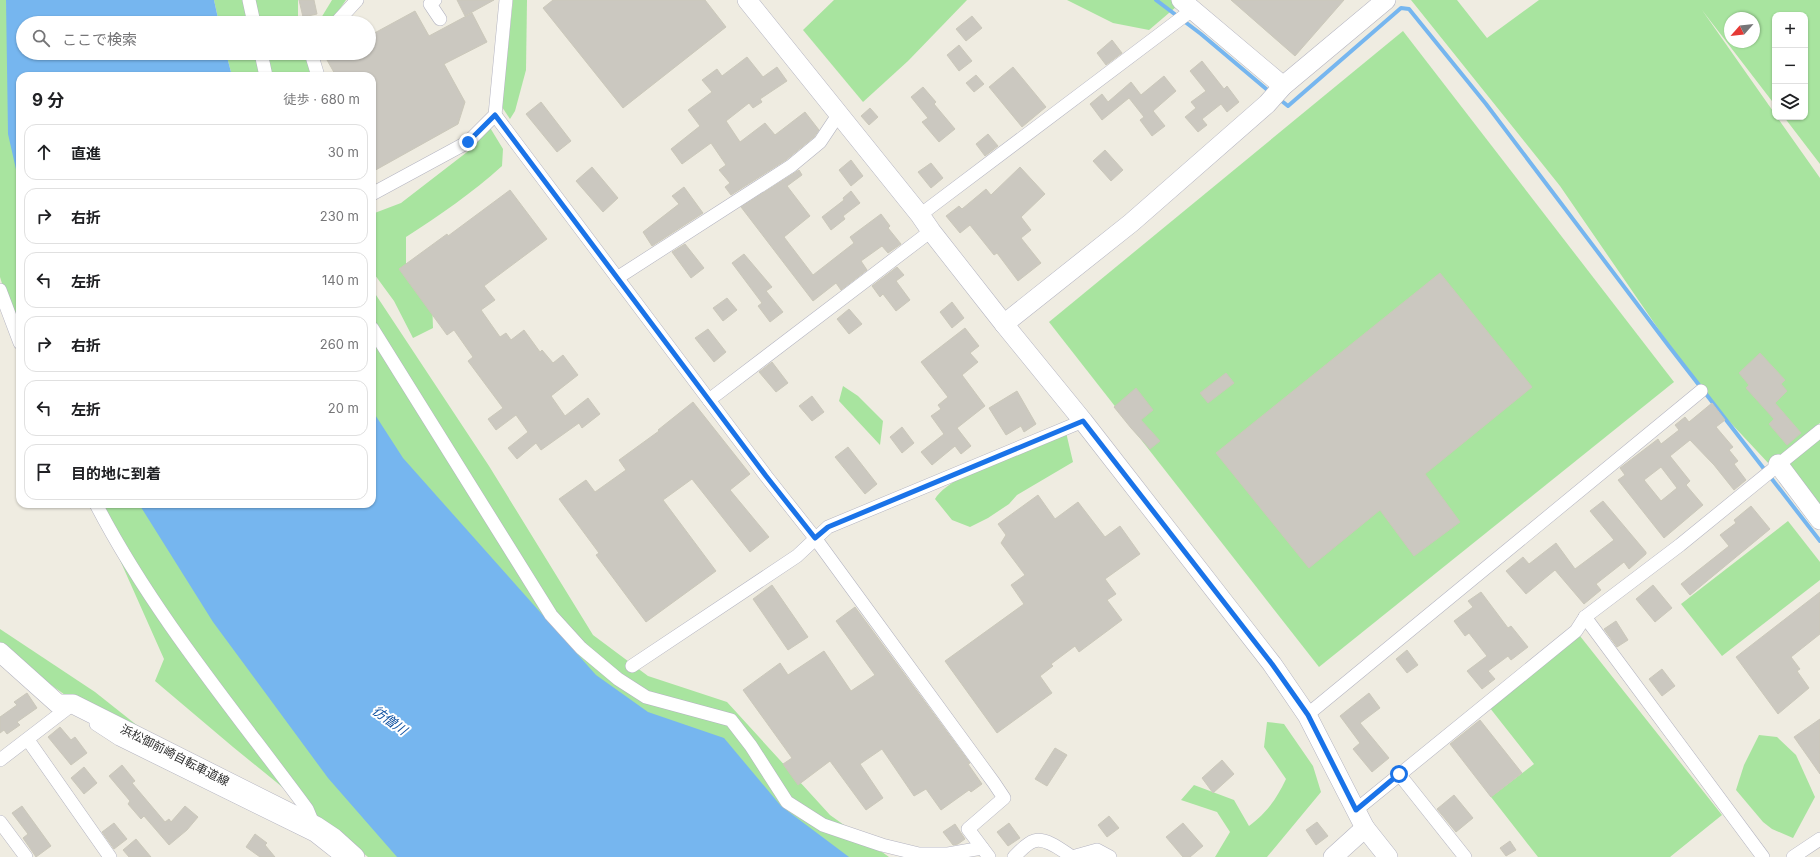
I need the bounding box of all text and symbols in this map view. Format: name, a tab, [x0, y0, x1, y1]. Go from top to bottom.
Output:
north arrow	[1724, 12, 1760, 48]
map controls	[1772, 12, 1808, 120]
button: +	[1772, 12, 1808, 48]
search box	[16, 16, 376, 60]
icon: search	[30, 27, 52, 49]
text: ここで検索	[62, 30, 137, 49]
button: −	[1772, 48, 1808, 84]
button: layers	[1772, 84, 1808, 120]
text: 9 分	[32, 90, 64, 110]
text: 徒歩 · 680 m	[284, 91, 360, 107]
route end	[459, 133, 477, 151]
icon: ahead	[33, 141, 55, 163]
text: 直進	[71, 144, 101, 163]
text: 30 m	[328, 144, 359, 160]
icon: right	[33, 205, 55, 227]
text: 右折	[71, 208, 101, 227]
text: 230 m	[320, 208, 359, 224]
icon: left	[33, 269, 55, 291]
text: 左折	[71, 272, 101, 291]
text: 140 m	[322, 272, 359, 288]
icon: right	[33, 333, 55, 355]
text: 右折	[71, 336, 101, 355]
text: 260 m	[320, 336, 359, 352]
icon: left	[33, 397, 55, 419]
text: 左折	[71, 400, 101, 419]
text: 20 m	[328, 400, 359, 416]
icon: arrive	[33, 461, 55, 483]
text: 目的地に到着	[71, 464, 161, 483]
water label: 彷僧川	[370, 702, 412, 739]
street label: 浜松御前崎自転車道線	[118, 721, 232, 789]
route start	[1390, 765, 1408, 783]

